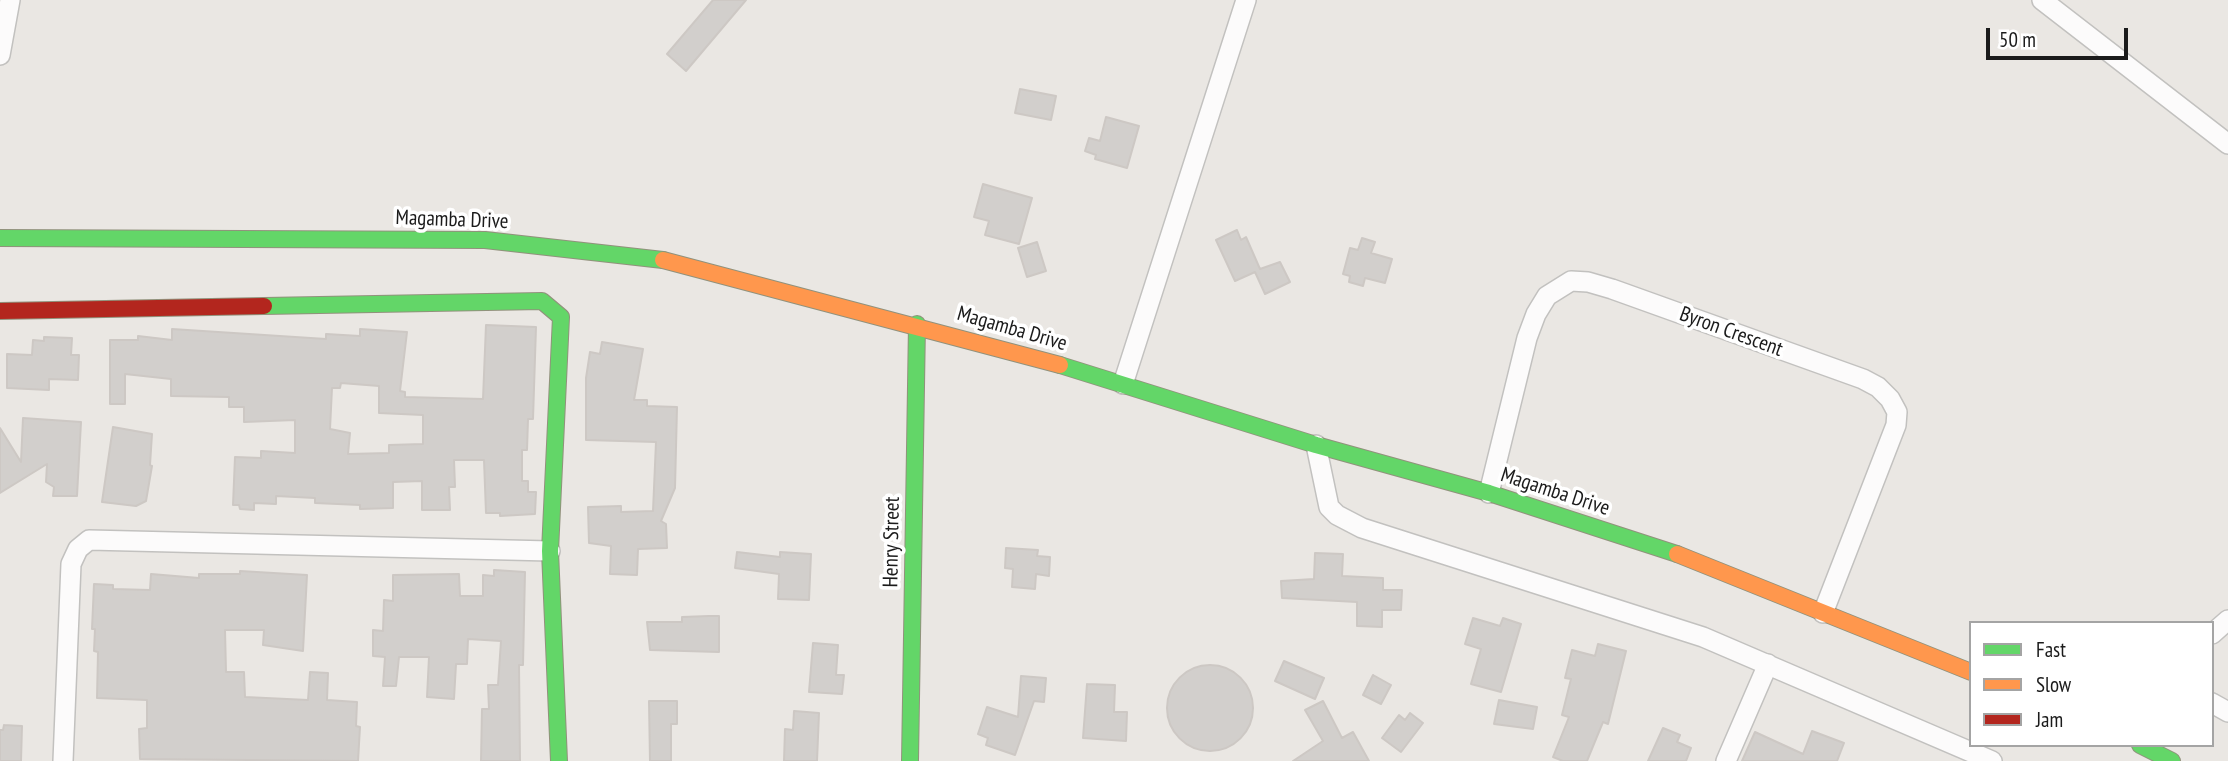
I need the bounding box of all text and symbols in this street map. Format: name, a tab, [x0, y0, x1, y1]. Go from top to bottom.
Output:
scale bar	[1990, 14, 2132, 58]
text: 50 m	[1999, 26, 2036, 53]
street label: Magamba Drive	[395, 205, 509, 235]
street label: Magamba Drive	[954, 301, 1070, 357]
street label: Byron Crescent	[1676, 302, 1786, 362]
street label: Magamba Drive	[1497, 463, 1613, 521]
street label: Henry Street	[879, 496, 905, 588]
legend	[1969, 621, 2214, 747]
text: Fast	[2036, 636, 2066, 663]
text: Slow	[2036, 671, 2071, 698]
text: Jam	[2036, 706, 2063, 733]

